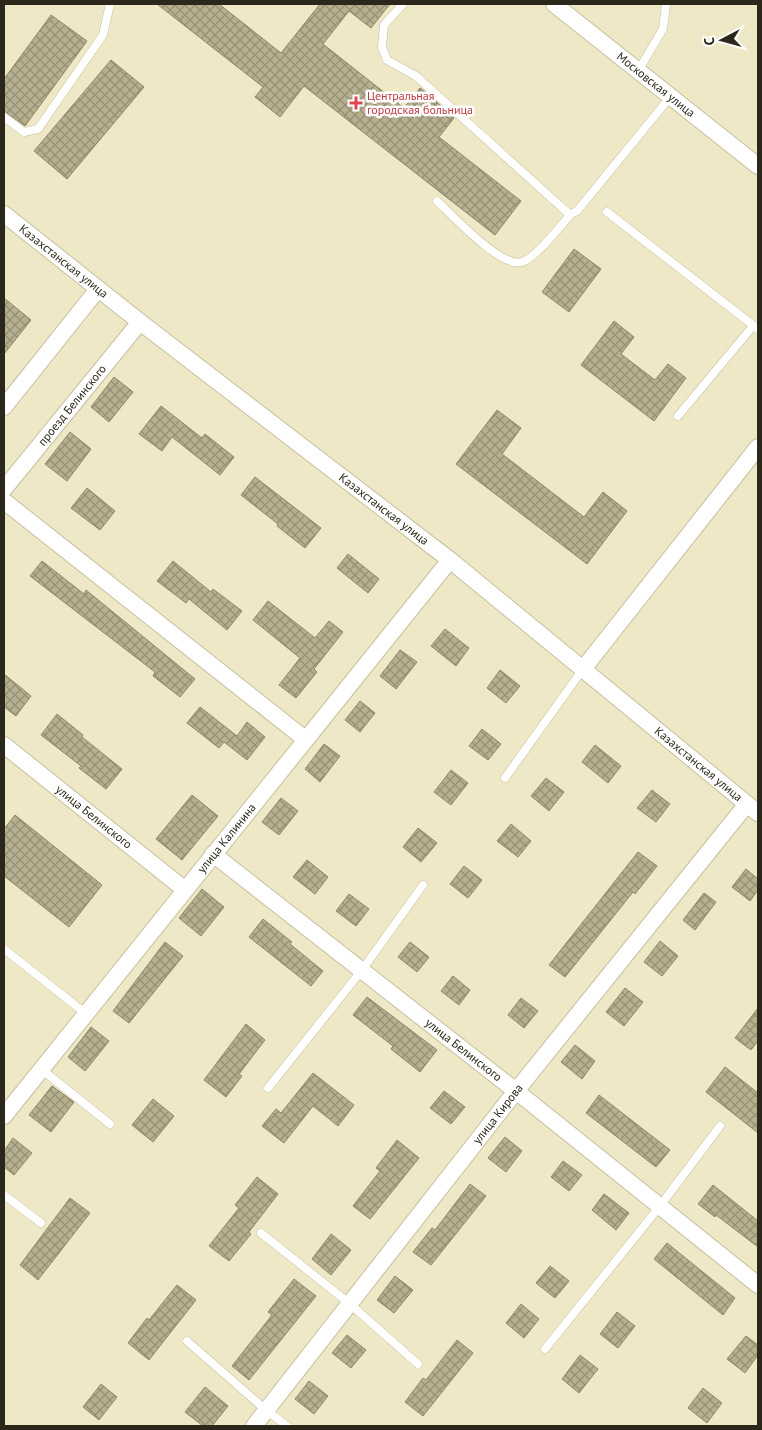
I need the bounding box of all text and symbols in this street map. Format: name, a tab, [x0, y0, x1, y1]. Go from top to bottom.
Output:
north arrow	[697, 15, 747, 65]
text: С	[700, 36, 718, 46]
street label: Московская улица	[614, 49, 698, 120]
place label: Центральная городская больница	[367, 88, 473, 117]
marker: Центральная городская больница	[349, 96, 363, 110]
street label: Казахстанская улица	[16, 221, 111, 301]
street label: проезд Белинского	[34, 361, 109, 449]
street label: Казахстанская улица	[336, 469, 432, 548]
street label: Казахстанская улица	[652, 723, 746, 804]
street label: улица Белинского	[53, 781, 135, 852]
street label: улица Калинина	[194, 800, 259, 876]
street label: улица Белинского	[422, 1015, 505, 1084]
street label: улица Кирова	[469, 1080, 526, 1147]

